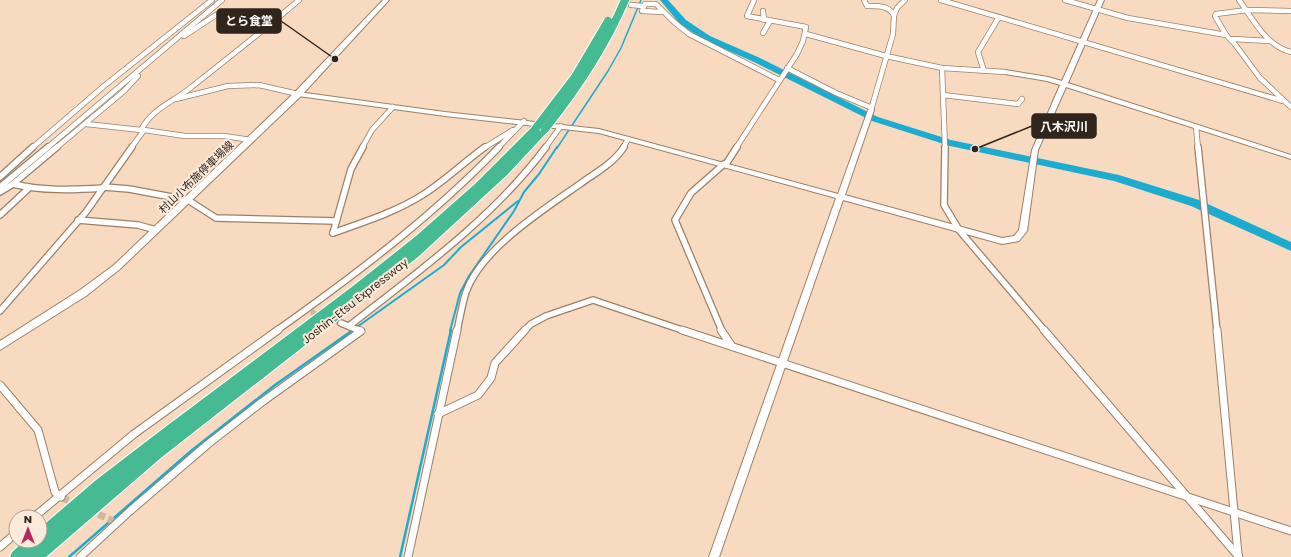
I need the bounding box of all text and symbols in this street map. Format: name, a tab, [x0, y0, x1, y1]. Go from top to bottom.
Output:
callout: とら食堂	[217, 9, 281, 33]
text: とら食堂	[225, 12, 273, 29]
callout: 八木沢川	[1032, 114, 1096, 138]
text: 八木沢川	[1040, 118, 1088, 135]
street label: 村山小布施停車場線	[155, 137, 237, 217]
street label: Joshin-Etsu Expressway	[299, 254, 412, 347]
north arrow	[8, 509, 48, 549]
text: N	[24, 511, 32, 527]

